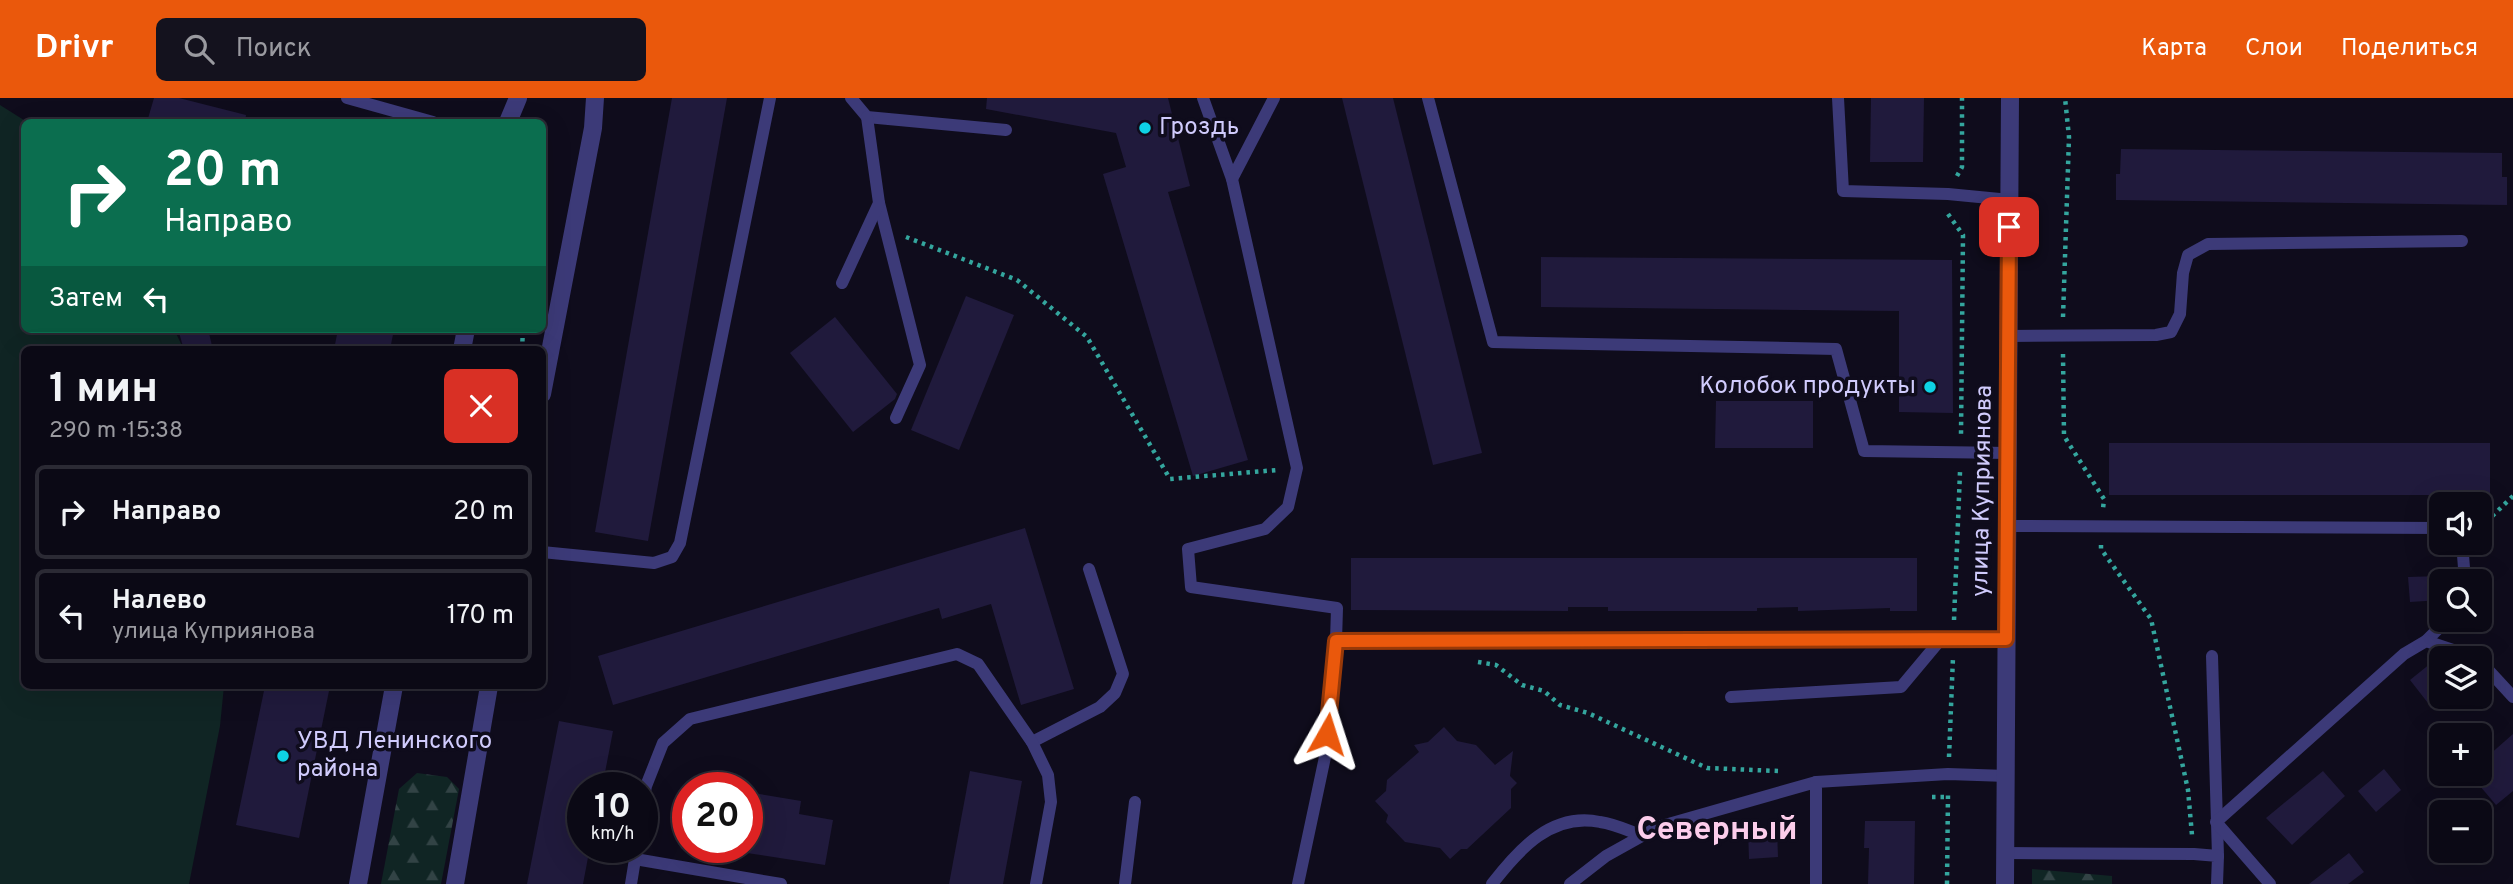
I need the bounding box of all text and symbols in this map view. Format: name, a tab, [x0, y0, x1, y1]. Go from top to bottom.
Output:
search box	[156, 18, 646, 81]
text: Drivr	[35, 28, 114, 70]
icon: search	[180, 30, 218, 68]
text: Поиск	[236, 33, 312, 66]
text: Карта	[2141, 34, 2207, 64]
text: Слои	[2245, 34, 2303, 64]
text: Поделиться	[2341, 34, 2478, 64]
place label: Гроздь	[1159, 113, 1239, 143]
marker: Гроздь	[1137, 120, 1153, 136]
text: 20 m	[164, 142, 281, 204]
icon: right	[49, 147, 140, 238]
pin	[1979, 197, 2039, 257]
text: Направо	[164, 203, 292, 243]
icon: arrive	[1990, 208, 2028, 246]
icon: left	[137, 280, 175, 318]
text: Затем	[49, 283, 123, 316]
text: 1 мин	[49, 364, 158, 417]
button: close	[444, 369, 518, 443]
place label: Колобок продукты	[1699, 372, 1916, 402]
marker: Колобок продукты	[1922, 379, 1938, 395]
street label: улица Куприянова	[1966, 385, 2000, 597]
text: 290 m · 15:38	[49, 417, 183, 446]
map controls	[2429, 492, 2492, 863]
button: sound	[2429, 492, 2492, 555]
icon: right	[53, 493, 91, 531]
text: Направо	[112, 496, 221, 529]
text: 20 m	[453, 496, 514, 529]
button: search	[2429, 569, 2492, 632]
text: Налево	[112, 585, 207, 618]
icon: left	[53, 597, 91, 635]
text: 170 m	[447, 600, 514, 633]
text: улица Куприянова	[112, 618, 315, 647]
button: layers	[2429, 646, 2492, 709]
position arrow	[1290, 697, 1364, 771]
button: +	[2429, 723, 2492, 786]
place label: УВД Ленинского района	[297, 727, 492, 785]
marker: УВД Ленинского района	[275, 748, 291, 764]
speed limit sign: 20	[672, 772, 763, 863]
text: 10	[594, 786, 631, 830]
button: −	[2429, 800, 2492, 863]
district label: Северный	[1636, 811, 1798, 851]
text: km/h	[591, 823, 634, 846]

